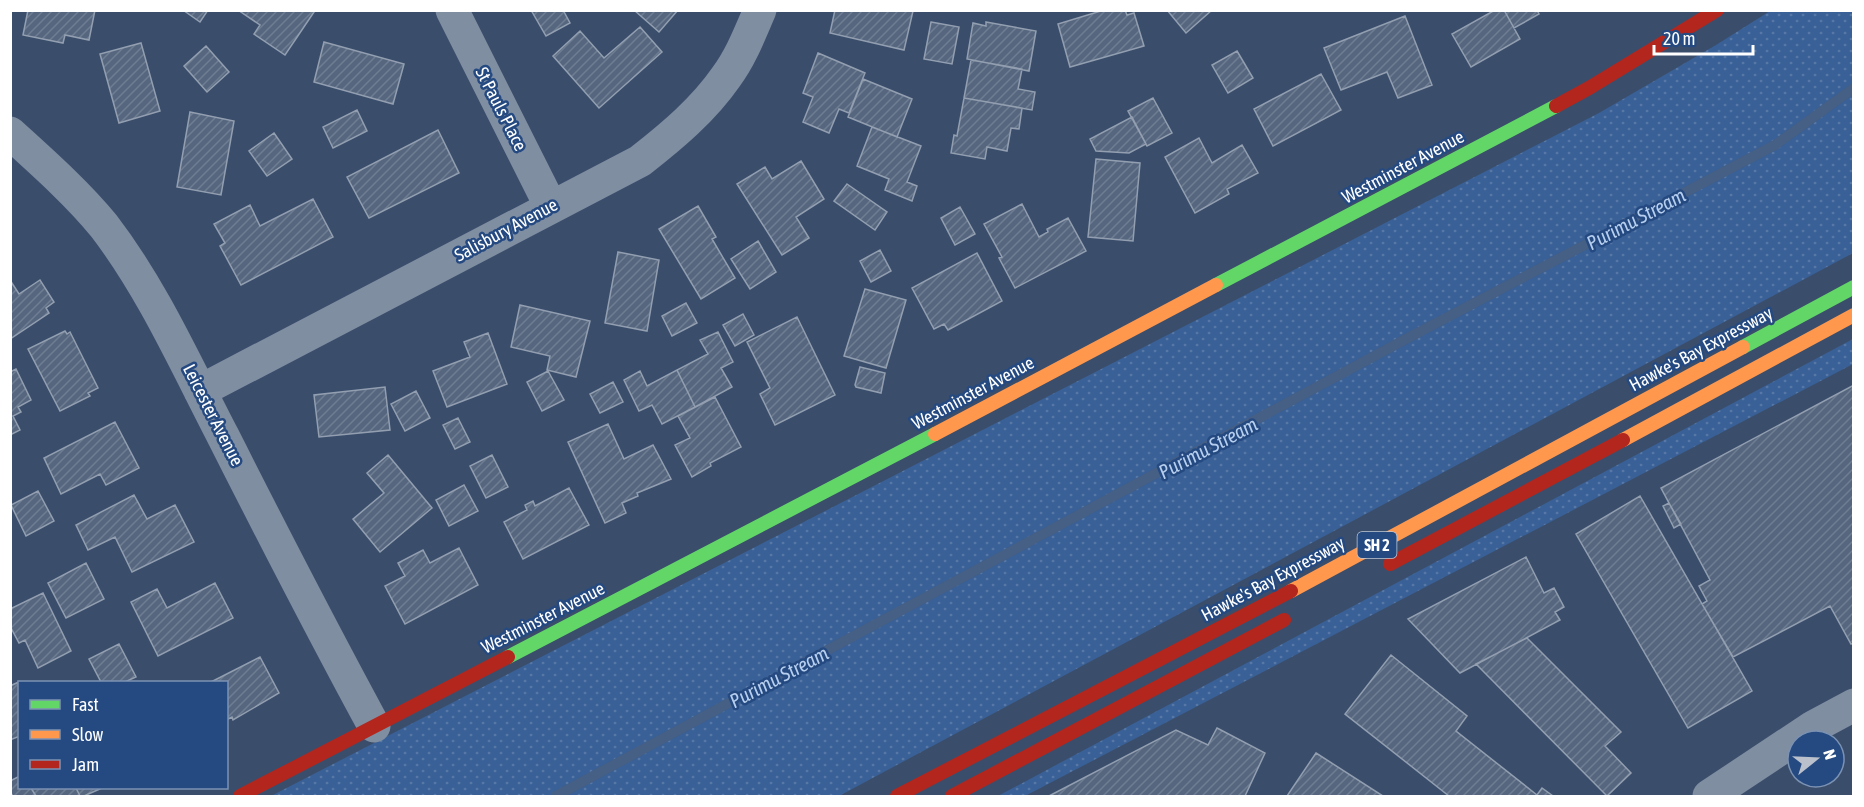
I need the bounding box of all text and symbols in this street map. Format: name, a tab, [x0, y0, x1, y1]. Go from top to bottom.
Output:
scale bar	[1654, 18, 1753, 56]
text: 20 m	[1663, 28, 1695, 49]
street label: St Pauls Place	[471, 63, 531, 154]
street label: Westminster Avenue	[1338, 126, 1467, 208]
water label: Purimu Stream	[1582, 183, 1689, 254]
street label: Salisbury Avenue	[451, 194, 561, 265]
street label: Hawke's Bay Expressway	[1625, 302, 1776, 395]
street label: Westminster Avenue	[908, 352, 1037, 434]
street label: Leicester Avenue	[179, 360, 248, 469]
water label: Purimu Stream	[1154, 412, 1261, 483]
street label: Hawke's Bay Expressway	[1197, 532, 1348, 625]
road number: SH 2	[1358, 532, 1396, 558]
street label: Westminster Avenue	[478, 578, 608, 658]
water label: Purimu Stream	[725, 641, 832, 712]
legend	[18, 681, 228, 789]
text: Fast	[72, 694, 99, 715]
text: Slow	[72, 724, 103, 745]
north arrow	[1786, 729, 1846, 789]
text: N	[1820, 747, 1840, 762]
text: Jam	[72, 754, 99, 775]

